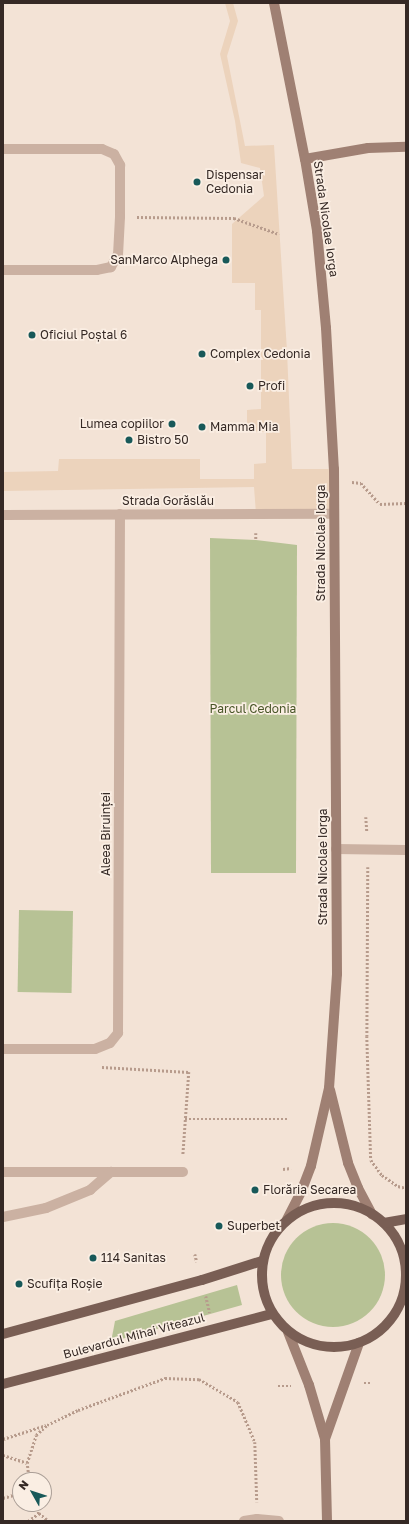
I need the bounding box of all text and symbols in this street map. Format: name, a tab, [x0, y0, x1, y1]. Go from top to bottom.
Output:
street label: Strada Nicolae Iorga	[311, 160, 341, 278]
place label: Dispensar Cedonia	[206, 168, 264, 196]
marker: Dispensar Cedonia	[191, 176, 203, 188]
place label: SanMarco Alphega	[110, 253, 218, 267]
marker: SanMarco Alphega	[221, 255, 231, 265]
place label: Oficiul Poștal 6	[40, 328, 127, 342]
marker: Oficiul Poștal 6	[27, 330, 37, 340]
place label: Complex Cedonia	[210, 347, 310, 361]
marker: Complex Cedonia	[197, 349, 207, 359]
place label: Profi	[258, 379, 285, 393]
marker: Profi	[245, 381, 255, 391]
place label: Lumea copiilor	[80, 417, 164, 431]
marker: Lumea copiilor	[167, 419, 177, 429]
place label: Mamma Mia	[210, 420, 278, 434]
marker: Mamma Mia	[197, 422, 207, 432]
place label: Bistro 50	[137, 433, 189, 447]
marker: Bistro 50	[124, 435, 134, 445]
street label: Strada Nicolae Iorga	[314, 484, 328, 602]
street label: Strada Gorăslău	[122, 494, 214, 508]
park label: Parcul Cedonia	[210, 702, 296, 716]
street label: Aleea Biruinței	[99, 792, 113, 876]
street label: Strada Nicolae Iorga	[316, 808, 330, 926]
place label: Florăria Secarea	[263, 1183, 356, 1197]
marker: Florăria Secarea	[250, 1185, 260, 1195]
place label: Superbet	[227, 1219, 280, 1233]
marker: Superbet	[214, 1221, 224, 1231]
place label: 114 Sanitas	[101, 1251, 166, 1265]
marker: 114 Sanitas	[88, 1253, 98, 1263]
place label: Scufița Roșie	[27, 1277, 102, 1291]
marker: Scufița Roșie	[14, 1279, 24, 1289]
street label: Bulevardul Mihai Viteazul	[62, 1310, 206, 1362]
north arrow	[12, 1472, 52, 1512]
text: N	[15, 1477, 31, 1492]

